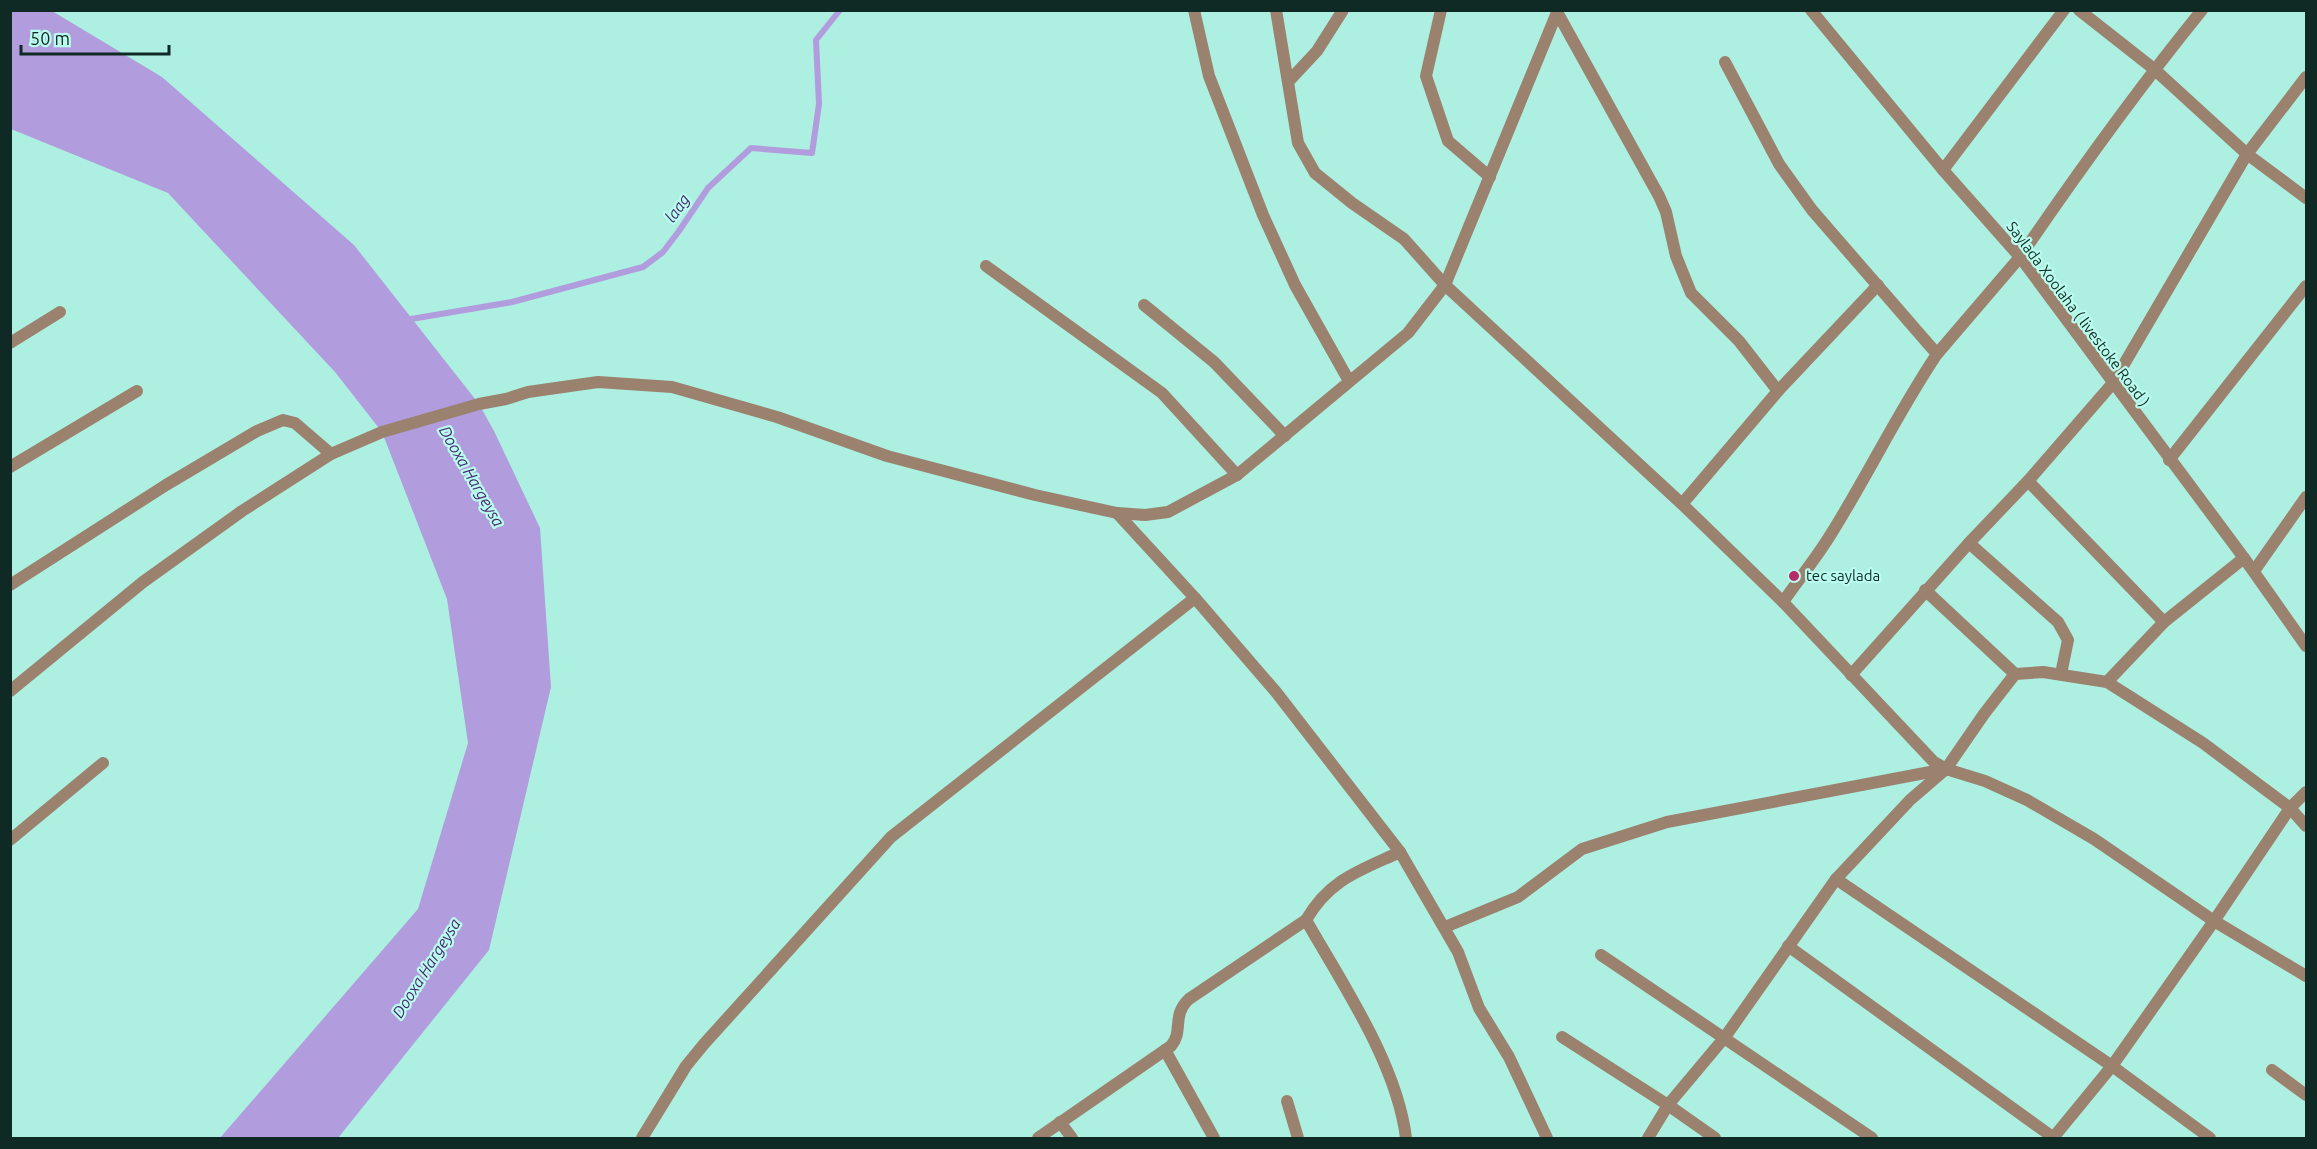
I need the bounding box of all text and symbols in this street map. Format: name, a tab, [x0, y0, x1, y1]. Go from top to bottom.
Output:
scale bar	[21, 18, 170, 56]
text: 50 m	[30, 28, 70, 48]
water label: laag	[661, 190, 693, 226]
street label: Saylada Xoolaha ( livestoke Road )	[2003, 218, 2153, 409]
water label: Dooxa Hargeysa	[436, 422, 508, 530]
place label: tec saylada	[1806, 567, 1880, 584]
marker: tec saylada	[1787, 569, 1801, 583]
water label: Dooxa Hargeysa	[388, 915, 464, 1021]

